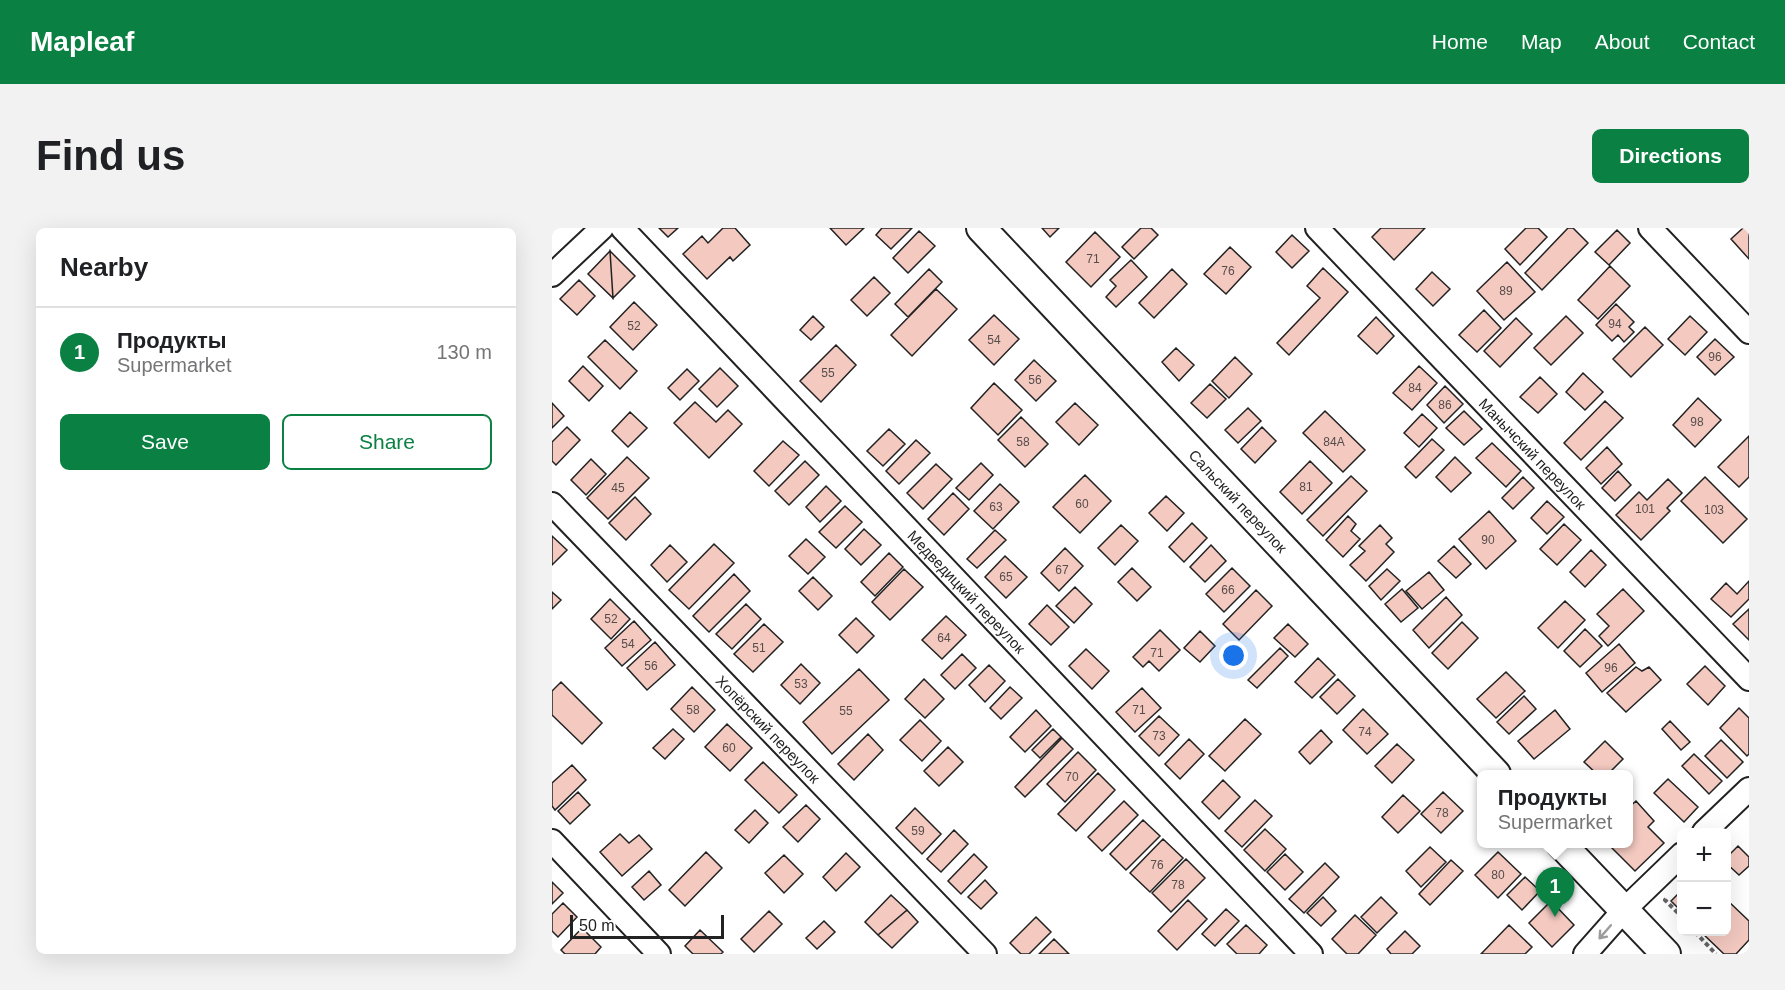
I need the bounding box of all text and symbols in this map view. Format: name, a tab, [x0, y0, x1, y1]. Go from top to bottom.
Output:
text: Mapleaf	[30, 26, 134, 57]
text: Home	[1432, 30, 1488, 53]
text: Map	[1521, 30, 1562, 53]
text: About	[1595, 30, 1650, 53]
text: Contact	[1683, 30, 1755, 53]
button: Directions	[1592, 129, 1749, 183]
text: Find us	[36, 132, 185, 179]
text: Nearby	[60, 252, 148, 282]
house number: 71	[1086, 252, 1100, 266]
house number: 76	[1221, 264, 1235, 278]
house number: 89	[1499, 284, 1513, 298]
house number: 94	[1608, 317, 1622, 331]
house number: 52	[627, 319, 641, 333]
text: Продукты	[117, 328, 226, 353]
house number: 54	[987, 333, 1001, 347]
text: 1	[74, 341, 85, 363]
text: 130 m	[436, 341, 492, 363]
house number: 96	[1708, 350, 1722, 364]
text: Supermarket	[117, 354, 232, 376]
house number: 55	[821, 366, 835, 380]
house number: 56	[1028, 373, 1042, 387]
house number: 84	[1408, 381, 1422, 395]
street label: Манычский переулок	[1476, 394, 1590, 513]
house number: 86	[1438, 398, 1452, 412]
button: Save	[60, 414, 270, 470]
button: Share	[282, 414, 492, 470]
house number: 98	[1690, 415, 1704, 429]
house number: 58	[1016, 435, 1030, 449]
house number: 84А	[1323, 435, 1345, 449]
street label: Сальский переулок	[1186, 446, 1291, 556]
house number: 81	[1299, 480, 1313, 494]
house number: 45	[611, 481, 625, 495]
house number: 60	[1075, 497, 1089, 511]
house number: 63	[989, 500, 1003, 514]
house number: 101	[1635, 502, 1655, 516]
house number: 103	[1704, 503, 1724, 517]
street label: Медведицкий переулок	[905, 527, 1029, 657]
house number: 90	[1481, 533, 1495, 547]
house number: 67	[1055, 563, 1069, 577]
house number: 65	[999, 570, 1013, 584]
house number: 66	[1221, 583, 1235, 597]
house number: 52	[604, 612, 618, 626]
house number: 64	[937, 631, 951, 645]
house number: 54	[621, 637, 635, 651]
house number: 51	[752, 641, 766, 655]
your location	[1219, 641, 1248, 670]
house number: 71	[1150, 646, 1164, 660]
house number: 56	[644, 659, 658, 673]
house number: 96	[1604, 661, 1618, 675]
street label: Хопёрский переулок	[713, 672, 824, 786]
house number: 53	[794, 677, 808, 691]
house number: 58	[686, 703, 700, 717]
house number: 71	[1132, 703, 1146, 717]
house number: 55	[839, 704, 853, 718]
house number: 74	[1358, 725, 1372, 739]
house number: 73	[1152, 729, 1166, 743]
house number: 60	[722, 741, 736, 755]
house number: 70	[1065, 770, 1079, 784]
popup	[1477, 770, 1633, 848]
text: Продукты	[1498, 785, 1607, 810]
house number: 78	[1435, 806, 1449, 820]
text: Supermarket	[1498, 811, 1612, 833]
house number: 59	[911, 824, 925, 838]
map controls	[1677, 828, 1731, 936]
button: +	[1677, 828, 1731, 882]
house number: 76	[1150, 858, 1164, 872]
house number: 80	[1491, 868, 1505, 882]
pin: 1	[1536, 868, 1574, 917]
house number: 78	[1171, 878, 1185, 892]
button: −	[1677, 882, 1731, 936]
scale bar	[570, 912, 724, 940]
text: 50 m	[579, 917, 615, 934]
one-way arrow	[1598, 924, 1612, 939]

